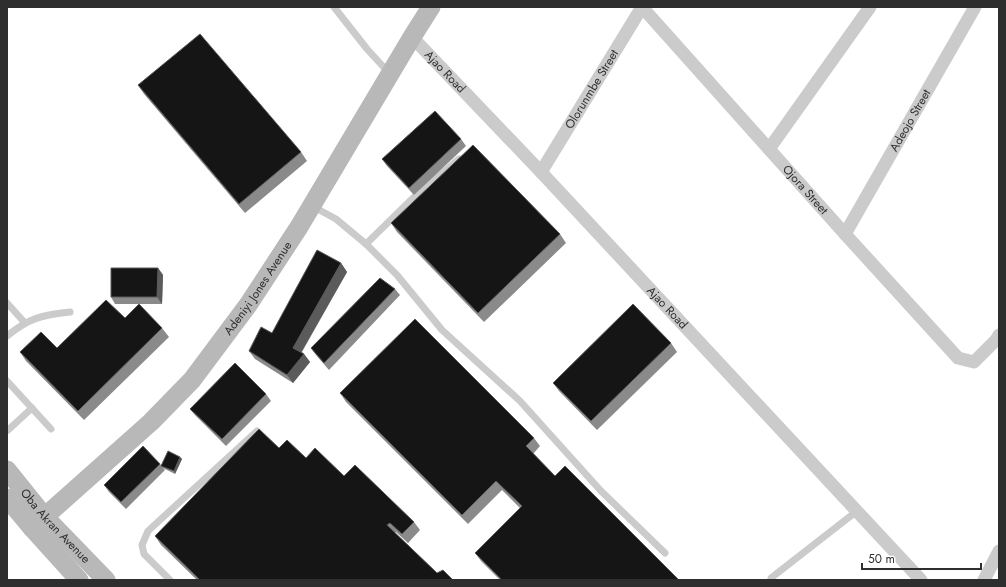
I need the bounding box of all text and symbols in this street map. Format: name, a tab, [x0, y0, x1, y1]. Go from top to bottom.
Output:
street label: Ajao Road	[420, 46, 470, 97]
street label: Olorunmbe Street	[560, 46, 623, 132]
street label: Adeojo Street	[885, 86, 935, 155]
street label: Ojora Street	[778, 161, 833, 219]
street label: Adeniyi Jones Avenue	[219, 238, 296, 339]
street label: Ajao Road	[643, 282, 692, 333]
street label: Oba Akran Avenue	[16, 485, 94, 568]
scale bar	[862, 545, 981, 571]
text: 50 m	[868, 550, 895, 568]

